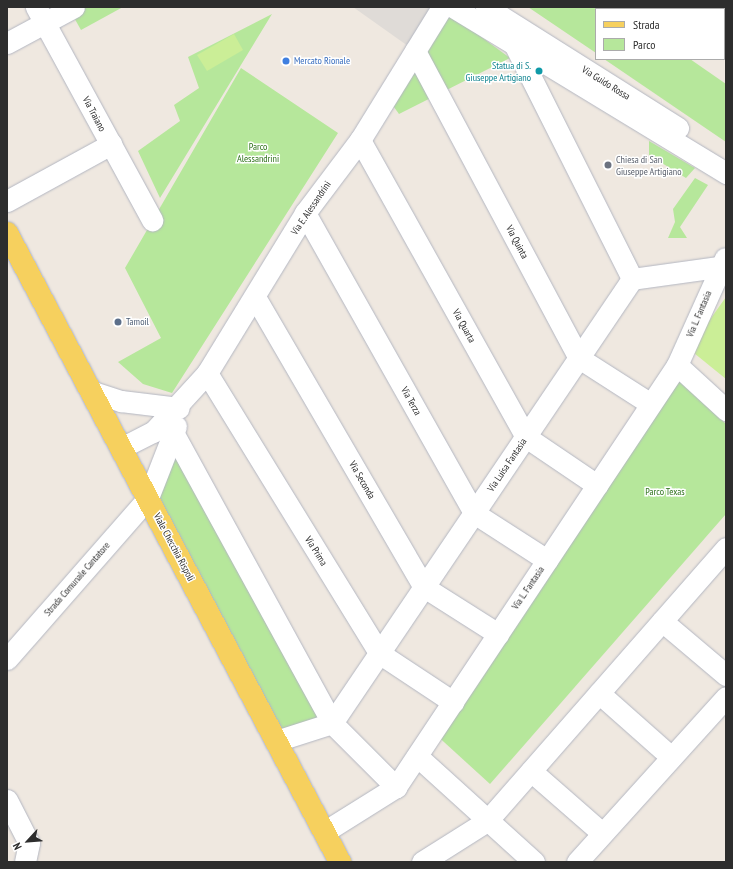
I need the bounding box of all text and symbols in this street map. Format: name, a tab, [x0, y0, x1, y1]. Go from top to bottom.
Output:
legend	[595, 8, 725, 60]
text: Strada	[633, 17, 660, 32]
text: Parco	[633, 37, 655, 52]
place label: Mercato Rionale	[294, 55, 350, 67]
marker: Mercato Rionale	[281, 56, 291, 66]
place label: Statua di S. Giuseppe Artigiano	[465, 59, 531, 82]
street label: Via Guido Rossa	[580, 63, 632, 103]
marker: Statua di S. Giuseppe Artigiano	[534, 66, 544, 76]
street label: Via Traiano	[80, 94, 108, 134]
park label: Parco Alessandrini	[237, 140, 279, 164]
place label: Chiesa di San Giuseppe Artigiano	[616, 153, 682, 176]
marker: Chiesa di San Giuseppe Artigiano	[603, 160, 613, 170]
street label: Via E. Alessandrini	[288, 178, 334, 238]
street label: Via Quinta	[503, 223, 531, 261]
street label: Via L. Fantasia	[684, 289, 714, 339]
street label: Via Quarta	[450, 307, 478, 345]
place label: Tamoil	[126, 316, 149, 328]
marker: Tamoil	[113, 317, 123, 327]
street label: Via Terza	[398, 385, 424, 417]
street label: Via Luisa Fantasia	[485, 436, 529, 494]
street label: Via Seconda	[346, 459, 378, 501]
park label: Parco Texas	[645, 486, 685, 498]
street label: Viale Checchia Rispoli	[151, 511, 197, 583]
street label: Via Prima	[302, 534, 330, 568]
street label: Strada Comunale Cantatore	[42, 540, 112, 618]
street label: Via L. Fantasia	[509, 564, 547, 612]
north arrow	[8, 821, 48, 861]
text: N	[10, 841, 25, 852]

